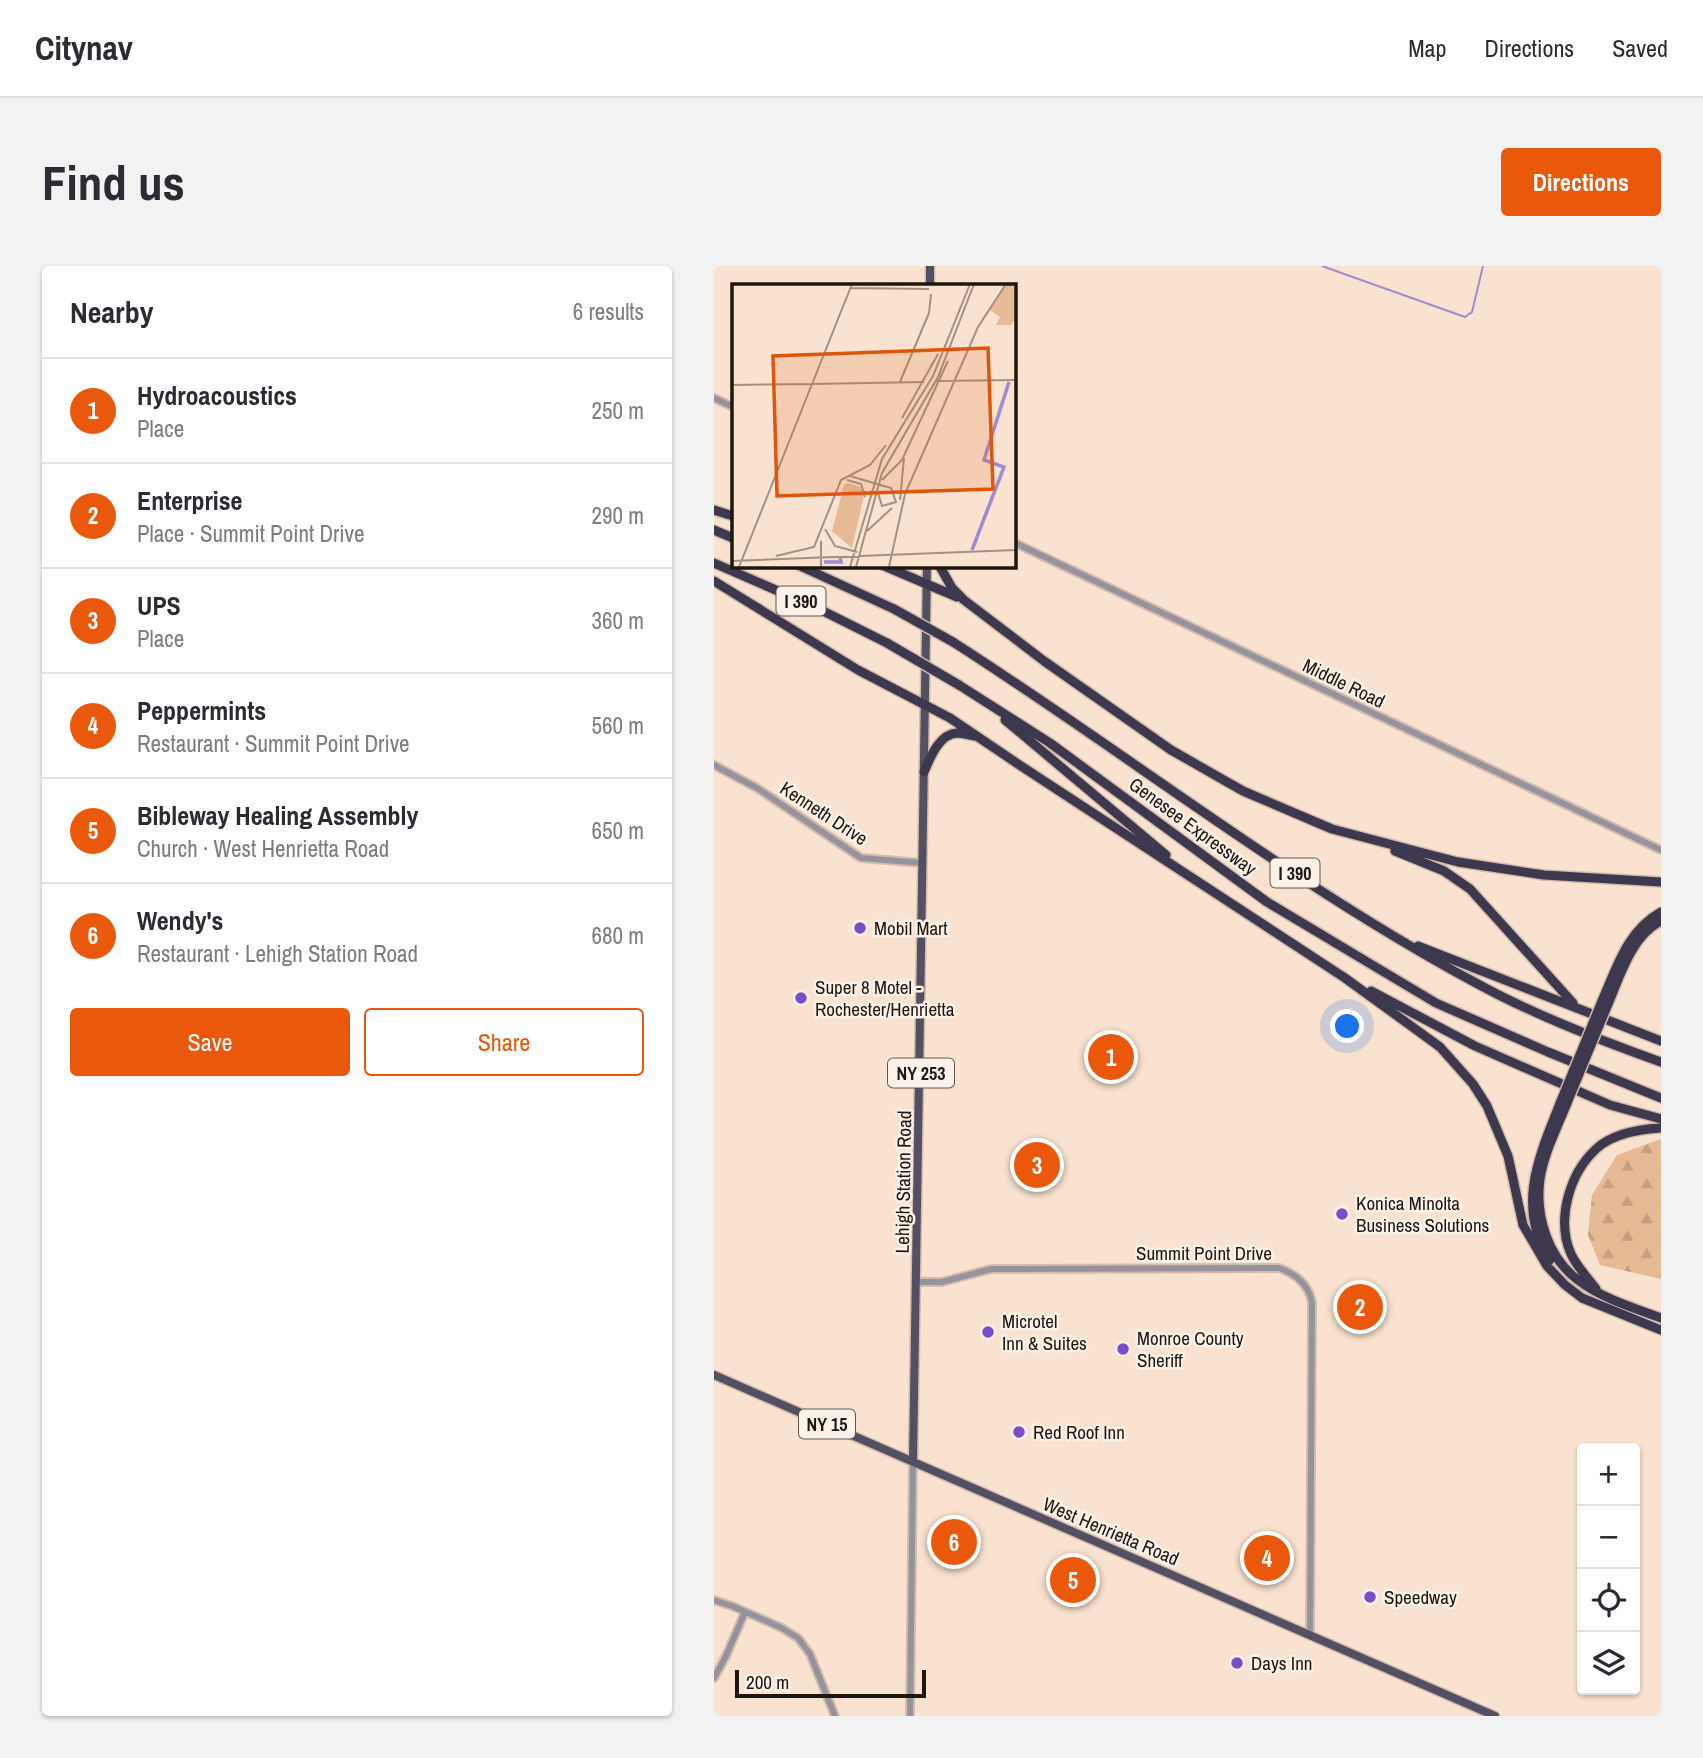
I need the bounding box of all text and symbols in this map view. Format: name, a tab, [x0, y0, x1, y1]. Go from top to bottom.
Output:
text: Citynav	[35, 26, 133, 70]
text: Map	[1408, 32, 1446, 64]
text: Directions	[1484, 32, 1574, 64]
text: Saved	[1612, 32, 1668, 64]
button: Directions	[1501, 148, 1661, 216]
text: Find us	[42, 149, 185, 215]
inset map	[732, 284, 1015, 567]
text: Nearby	[70, 292, 153, 332]
text: 6 results	[573, 296, 644, 327]
text: Hydroacoustics	[137, 378, 297, 413]
text: 1	[88, 395, 98, 426]
text: 250 m	[592, 395, 644, 426]
text: Place	[137, 413, 184, 444]
text: Enterprise	[137, 483, 242, 518]
text: 2	[88, 500, 98, 531]
text: 290 m	[592, 500, 644, 531]
text: Place · Summit Point Drive	[137, 518, 364, 549]
road number: I 390	[776, 586, 826, 615]
text: UPS	[137, 588, 181, 623]
text: 3	[88, 605, 98, 636]
text: 360 m	[592, 605, 644, 636]
text: Place	[137, 623, 184, 654]
street label: Middle Road	[1299, 652, 1389, 714]
text: Peppermints	[137, 693, 266, 728]
text: 4	[88, 710, 98, 741]
text: 560 m	[592, 710, 644, 741]
text: Restaurant · Summit Point Drive	[137, 728, 410, 759]
street label: Genesee Expressway	[1124, 771, 1262, 881]
street label: Kenneth Drive	[775, 775, 873, 851]
text: Bibleway Healing Assembly	[137, 798, 418, 833]
text: 5	[88, 815, 98, 846]
text: 650 m	[592, 815, 644, 846]
text: Church · West Henrietta Road	[137, 833, 389, 864]
road number: I 390	[1270, 858, 1320, 888]
text: Wendy's	[137, 903, 223, 938]
place label: Mobil Mart	[874, 915, 948, 941]
text: 6	[88, 920, 98, 951]
text: 680 m	[592, 920, 644, 951]
marker: Mobil Mart	[852, 920, 868, 936]
text: Restaurant · Lehigh Station Road	[137, 938, 418, 969]
place label: Super 8 Motel - Rochester/Henrietta	[815, 974, 955, 1022]
marker: Super 8 Motel - Rochester/Henrietta	[793, 990, 809, 1006]
button: Save	[70, 1008, 350, 1076]
button: Share	[364, 1008, 644, 1076]
your location	[1330, 1009, 1364, 1043]
pin: 1	[1088, 1031, 1134, 1083]
road number: NY 253	[888, 1058, 954, 1088]
street label: Lehigh Station Road	[889, 1110, 917, 1254]
pin: 3	[1014, 1139, 1060, 1191]
place label: Konica Minolta Business Solutions	[1356, 1190, 1490, 1238]
marker: Konica Minolta Business Solutions	[1334, 1206, 1350, 1222]
street label: Summit Point Drive	[1136, 1240, 1272, 1266]
pin: 2	[1337, 1281, 1383, 1333]
place label: Microtel Inn & Suites	[1002, 1308, 1087, 1356]
marker: Microtel Inn & Suites	[980, 1324, 996, 1340]
place label: Monroe County Sheriff	[1137, 1325, 1244, 1373]
marker: Monroe County Sheriff	[1115, 1341, 1131, 1357]
road number: NY 15	[799, 1409, 855, 1438]
place label: Red Roof Inn	[1033, 1419, 1125, 1445]
marker: Red Roof Inn	[1011, 1424, 1027, 1440]
map controls	[1577, 1443, 1640, 1695]
button: +	[1577, 1443, 1640, 1506]
street label: West Henrietta Road	[1039, 1491, 1183, 1571]
button: −	[1577, 1506, 1640, 1569]
pin: 6	[931, 1516, 977, 1568]
pin: 4	[1244, 1532, 1290, 1584]
pin: 5	[1050, 1554, 1096, 1606]
button: locate	[1577, 1569, 1640, 1632]
place label: Speedway	[1384, 1584, 1457, 1610]
marker: Speedway	[1362, 1589, 1378, 1605]
button: layers	[1577, 1632, 1640, 1695]
place label: Days Inn	[1251, 1650, 1312, 1676]
marker: Days Inn	[1229, 1655, 1245, 1671]
scale bar	[735, 1667, 926, 1699]
text: 200 m	[746, 1669, 789, 1695]

